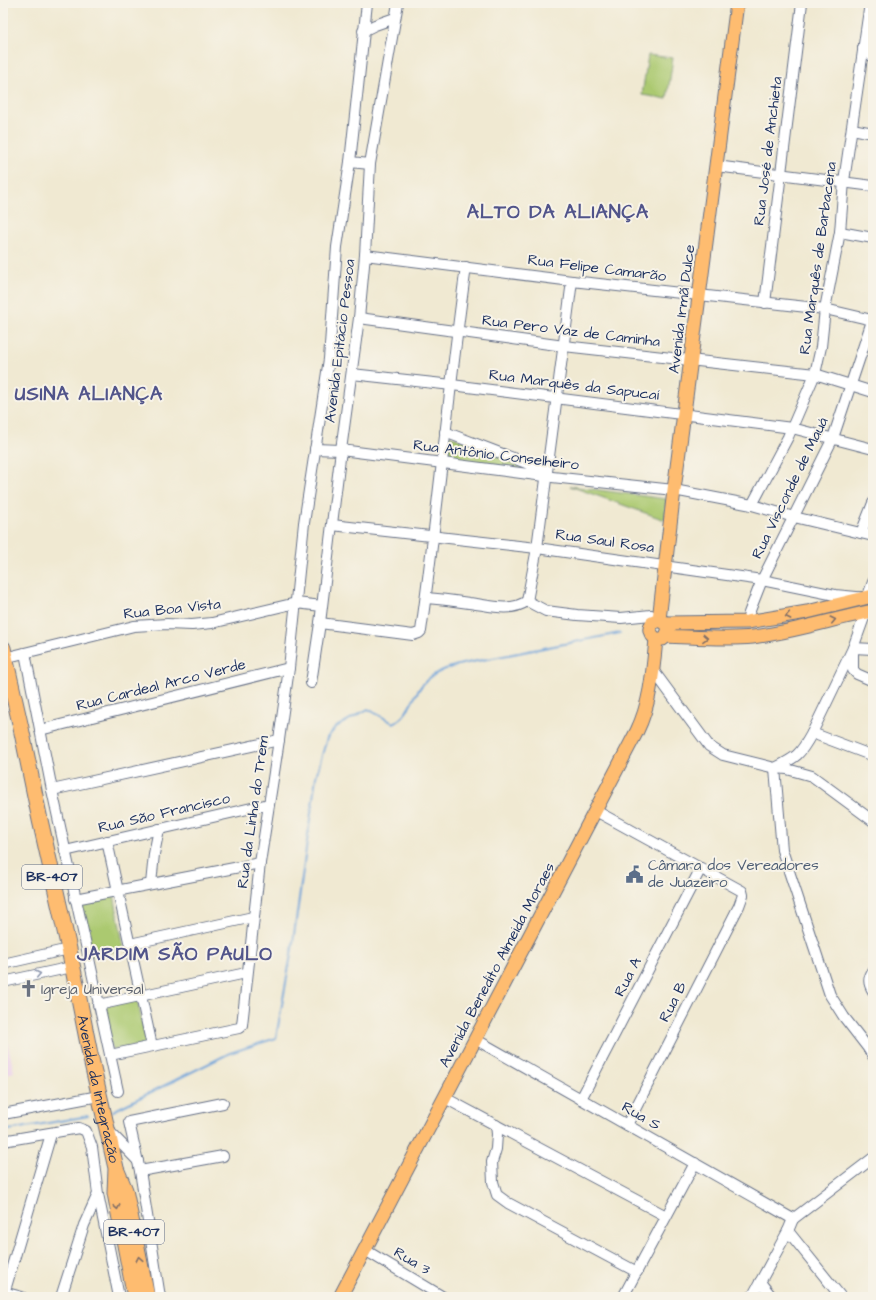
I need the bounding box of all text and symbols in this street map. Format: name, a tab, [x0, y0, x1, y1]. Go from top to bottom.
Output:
street label: Rua José de Anchieta	[748, 75, 788, 227]
street label: Rua Marquês de Barbacena	[794, 160, 842, 356]
district label: ALTO DA ALIANÇA	[467, 199, 649, 226]
street label: Avenida Irmã Dulce	[664, 243, 700, 375]
street label: Rua Felipe Camarão	[527, 249, 668, 287]
street label: Avenida Epitácio Pessoa	[320, 258, 361, 424]
street label: Rua Pero Vaz de Caminha	[481, 310, 662, 352]
street label: Rua Marquês da Sapucaí	[488, 364, 661, 406]
district label: USINA ALIANÇA	[15, 381, 163, 408]
street label: Rua Visconde de Mauá	[746, 413, 834, 562]
street label: Rua Antônio Conselheiro	[412, 434, 581, 476]
street label: Rua Saul Rosa	[554, 524, 656, 558]
street label: Rua Boa Vista	[122, 593, 222, 625]
one-way arrow	[784, 611, 791, 620]
one-way arrow	[830, 617, 837, 625]
one-way arrow	[702, 634, 708, 642]
street label: Rua Cardeal Arco Verde	[74, 654, 248, 716]
street label: Rua da Linha do Trem	[232, 734, 274, 890]
street label: Rua São Francisco	[96, 787, 233, 838]
place label: Câmara dos Vereadores de Juazeiro	[648, 855, 819, 893]
street label: Avenida Benedito Almeida Moraes	[434, 858, 560, 1071]
public building icon: Câmara dos Vereadores de Juazeiro	[625, 864, 645, 884]
road number: BR-407	[22, 865, 82, 889]
district label: JARDIM SÃO PAULO	[76, 941, 273, 968]
street label: Rua A	[609, 953, 647, 1000]
one-way arrow	[34, 971, 41, 979]
street label: Rua B	[654, 978, 692, 1026]
church icon: Igreja Universal	[18, 979, 38, 999]
place label: Igreja Universal	[41, 979, 144, 1001]
street label: Avenida da Integração	[72, 1013, 125, 1165]
street label: Rua S	[618, 1097, 665, 1136]
one-way arrow	[113, 1204, 121, 1210]
road number: BR-407	[104, 1220, 164, 1244]
street label: Rua 3	[390, 1242, 435, 1280]
one-way arrow	[136, 1256, 144, 1262]

